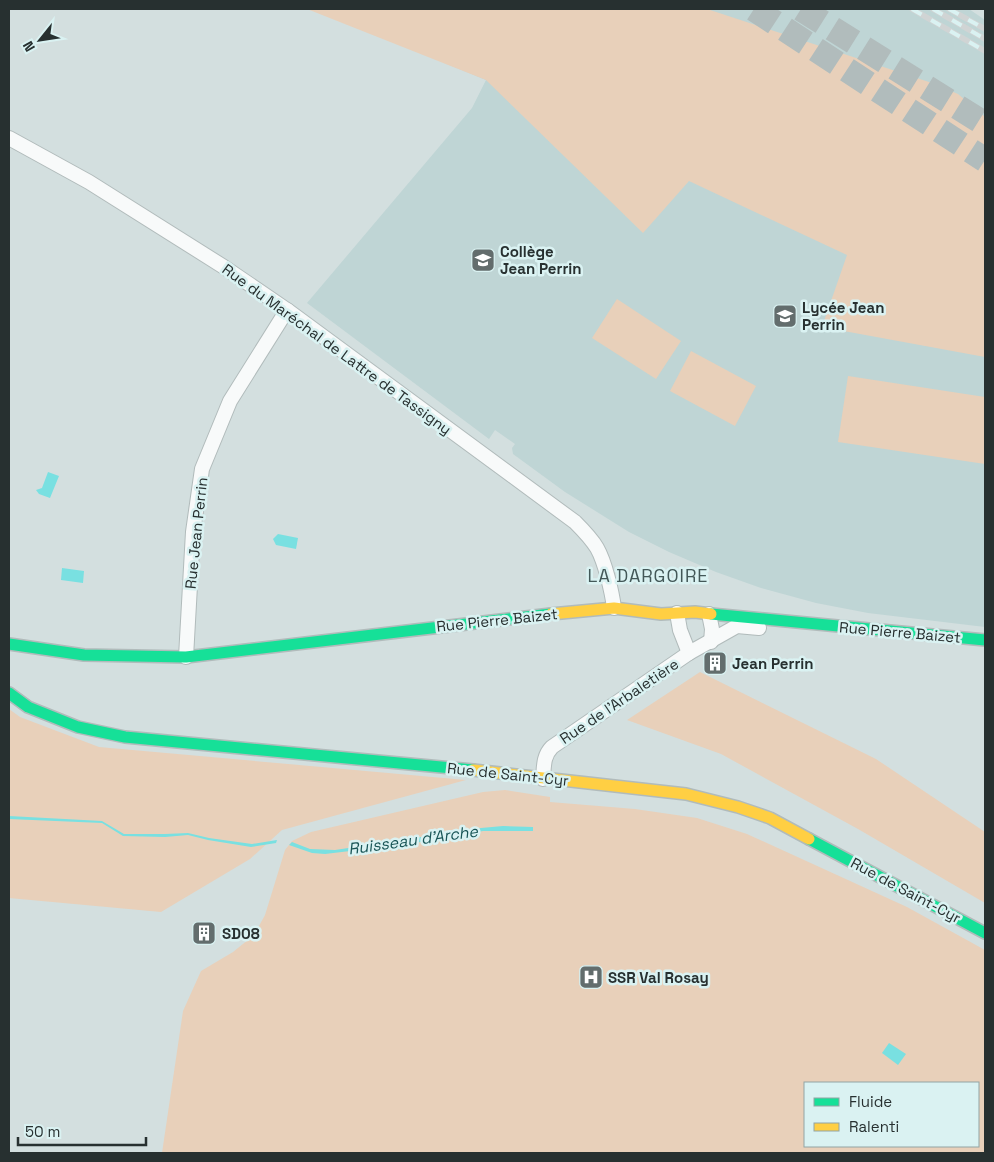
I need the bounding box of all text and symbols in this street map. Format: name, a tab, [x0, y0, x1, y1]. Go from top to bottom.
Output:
north arrow	[15, 15, 65, 65]
text: N	[19, 38, 39, 55]
place label: Collège Jean Perrin	[500, 242, 582, 278]
school or university icon: Collège Jean Perrin	[470, 247, 496, 273]
street label: Rue du Maréchal de Lattre de Tassigny	[219, 259, 455, 439]
place label: Lycée Jean Perrin	[802, 298, 884, 334]
school or university icon: Lycée Jean Perrin	[772, 303, 798, 329]
street label: Rue Jean Perrin	[181, 476, 211, 590]
district label: LA DARGOIRE	[588, 564, 708, 587]
street label: Rue Pierre Baizet	[435, 604, 559, 636]
street label: Rue Pierre Baizet	[838, 617, 962, 647]
building icon: Jean Perrin	[702, 650, 728, 676]
street label: Rue de l'Arbaletière	[556, 654, 682, 748]
place label: Jean Perrin	[732, 654, 814, 673]
street label: Rue de Saint-Cyr	[446, 758, 570, 790]
water label: Ruisseau d'Arche	[347, 820, 480, 859]
street label: Rue de Saint-Cyr	[848, 853, 965, 927]
building icon: SD08	[191, 920, 217, 946]
place label: SD08	[222, 924, 260, 943]
hospital icon: SSR Val Rosay	[578, 964, 604, 990]
place label: SSR Val Rosay	[608, 968, 709, 987]
legend	[804, 1082, 979, 1147]
text: Fluide	[849, 1092, 892, 1111]
scale bar	[18, 1114, 145, 1146]
text: Ralenti	[849, 1117, 899, 1136]
text: 50 m	[25, 1122, 60, 1141]

